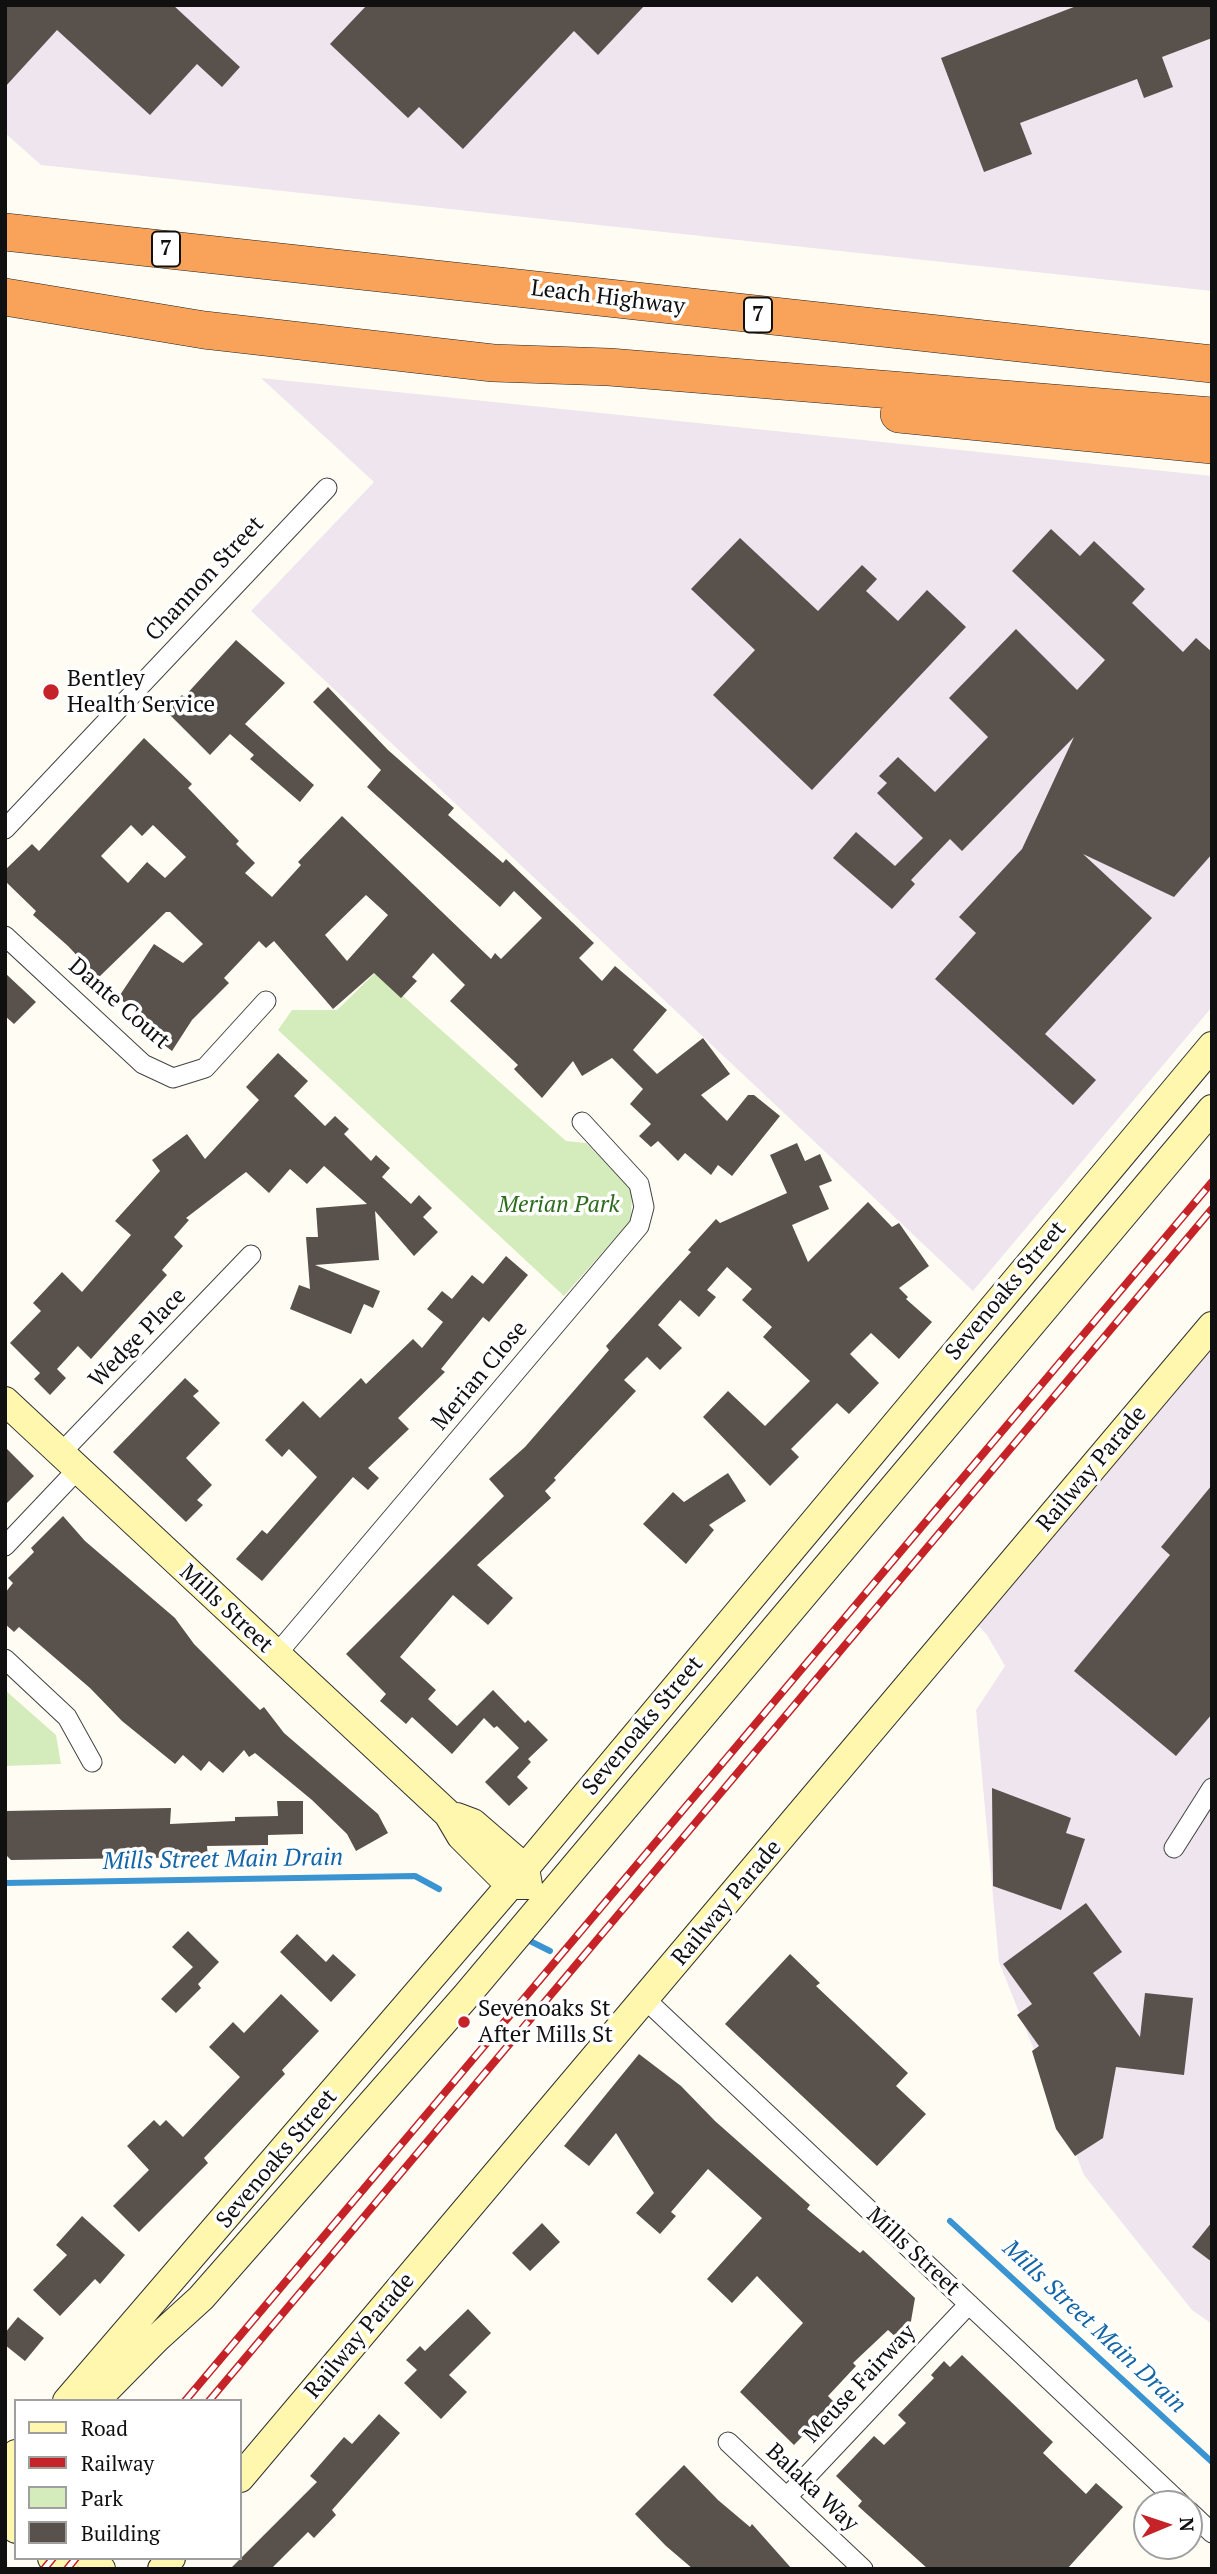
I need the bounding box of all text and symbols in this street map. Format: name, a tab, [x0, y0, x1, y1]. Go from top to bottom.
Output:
road number: 7	[152, 232, 180, 266]
street label: Leach Highway	[529, 275, 687, 321]
road number: 7	[744, 298, 772, 332]
street label: Channon Street	[140, 511, 270, 647]
place label: Bentley Health Service	[67, 665, 215, 719]
marker: Bentley Health Service	[41, 682, 61, 702]
street label: Dante Court	[63, 953, 175, 1055]
park label: Merian Park	[498, 1191, 620, 1219]
street label: Sevenoaks Street	[940, 1216, 1072, 1366]
street label: Wedge Place	[84, 1282, 192, 1394]
street label: Merian Close	[426, 1316, 534, 1436]
street label: Railway Parade	[1031, 1400, 1153, 1538]
street label: Mills Street	[174, 1559, 278, 1659]
street label: Sevenoaks Street	[577, 1651, 709, 1801]
street label: Railway Parade	[666, 1834, 788, 1972]
water label: Mills Street Main Drain	[103, 1844, 343, 1876]
place label: Sevenoaks St After Mills St	[478, 1995, 613, 2049]
marker: Sevenoaks St After Mills St	[456, 2014, 472, 2030]
street label: Sevenoaks Street	[211, 2084, 343, 2234]
street label: Mills Street	[861, 2202, 965, 2302]
water label: Mills Street Main Drain	[996, 2234, 1192, 2420]
street label: Railway Parade	[299, 2267, 421, 2405]
street label: Meuse Fairway	[798, 2319, 922, 2449]
legend	[14, 2399, 242, 2560]
text: Road	[81, 2414, 128, 2442]
street label: Balaka Way	[760, 2438, 864, 2538]
text: Railway	[81, 2449, 154, 2477]
text: Park	[81, 2484, 123, 2512]
north arrow	[1133, 2490, 1203, 2560]
text: N	[1175, 2517, 1200, 2532]
text: Building	[81, 2519, 160, 2547]

